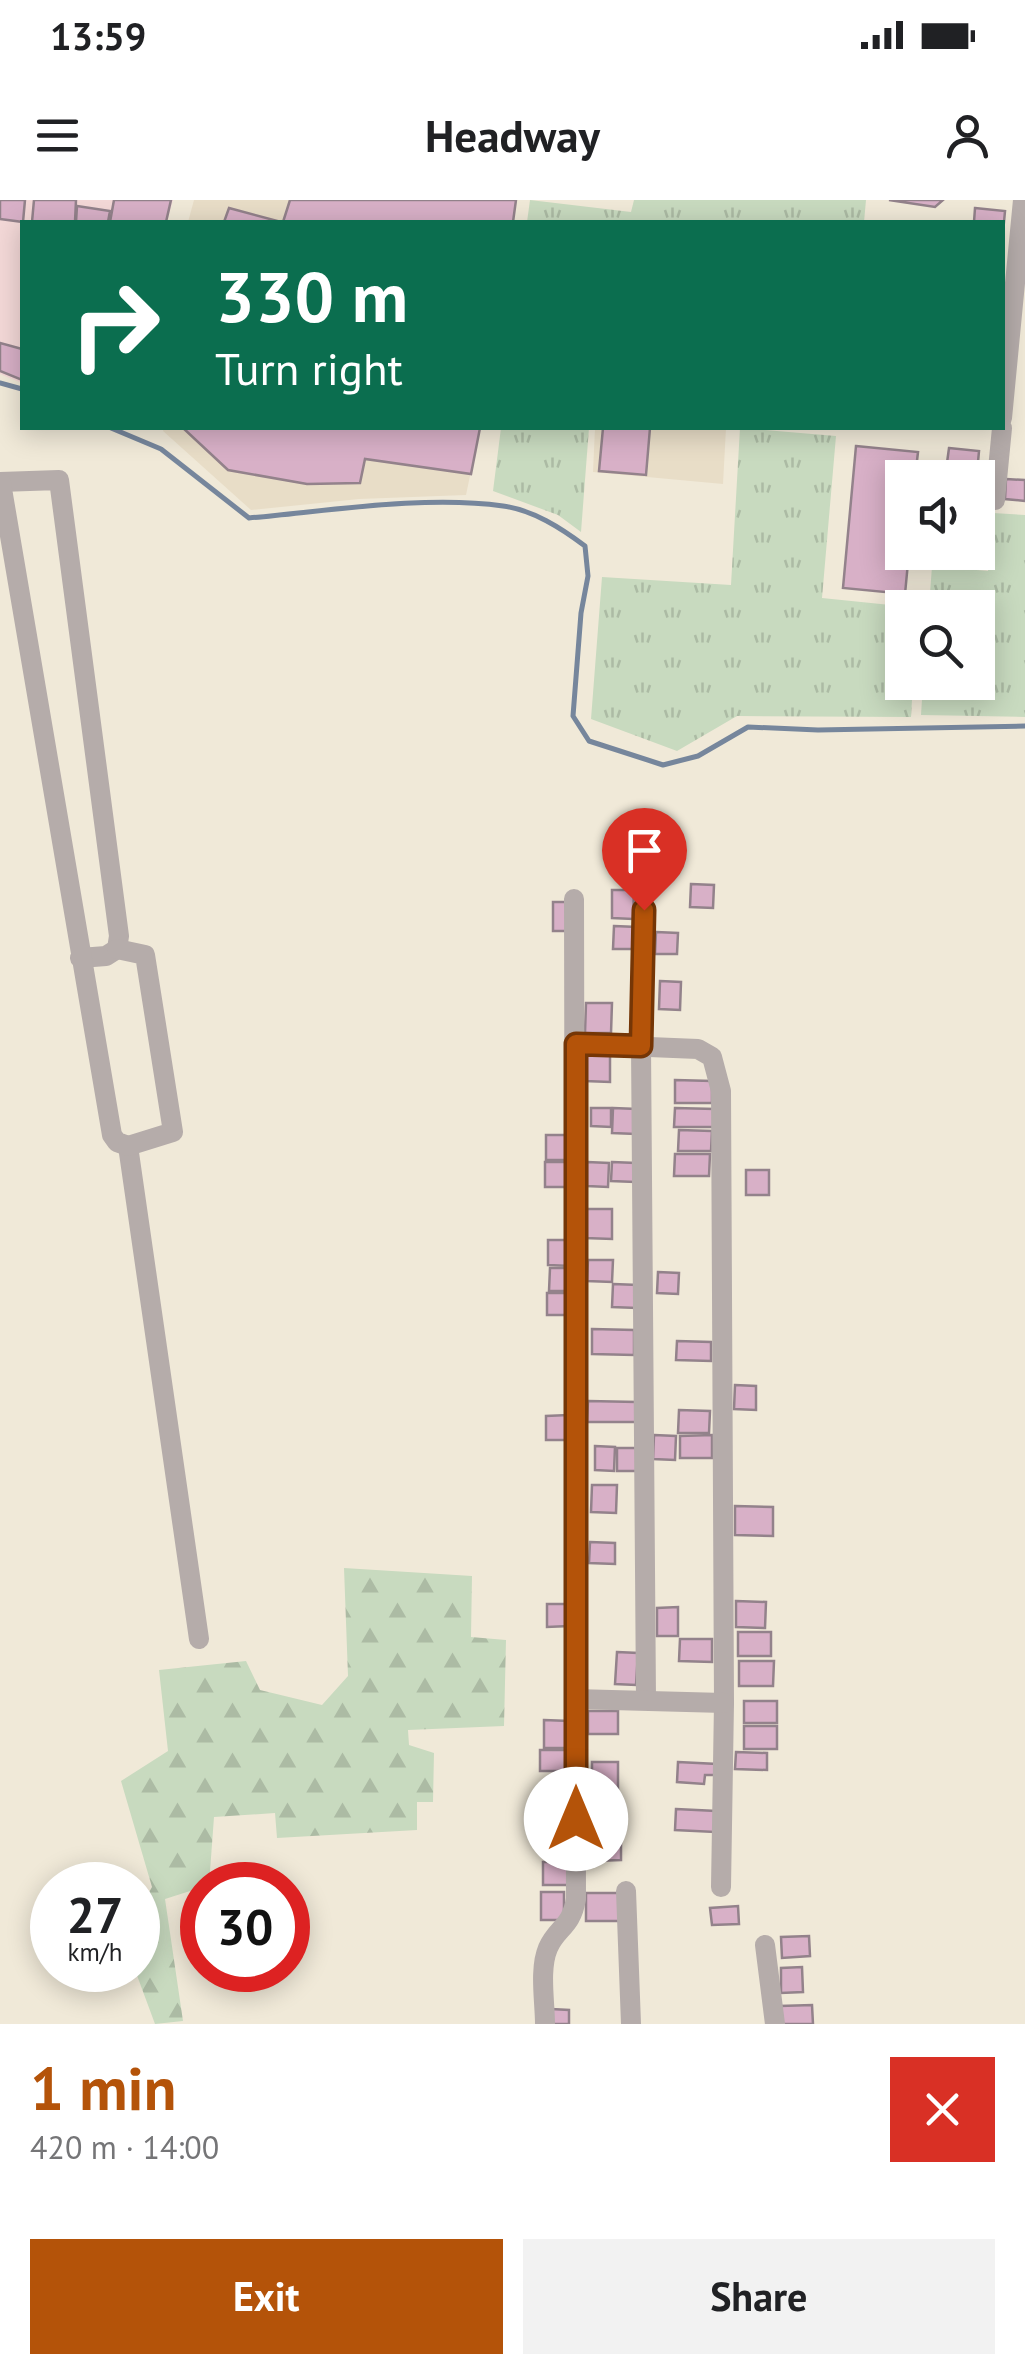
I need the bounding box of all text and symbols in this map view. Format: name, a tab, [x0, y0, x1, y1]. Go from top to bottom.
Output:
text: 13:59	[50, 11, 146, 60]
text: Headway	[425, 106, 600, 164]
icon: menu	[30, 108, 85, 163]
icon: person	[940, 108, 995, 163]
text: 330 m	[215, 251, 408, 341]
icon: right	[50, 260, 180, 390]
text: Turn right	[215, 339, 403, 397]
map controls	[885, 460, 995, 700]
button: sound	[885, 460, 995, 570]
button: search	[885, 590, 995, 700]
pin	[602, 808, 687, 911]
icon: arrive	[617, 823, 672, 878]
position arrow	[524, 1767, 628, 1871]
speed limit sign: 30	[180, 1862, 310, 1992]
text: 27	[67, 1882, 123, 1947]
text: km/h	[68, 1936, 122, 1968]
text: 1 min	[30, 2049, 176, 2127]
button: close	[890, 2057, 995, 2162]
text: 420 m · 14:00	[30, 2126, 219, 2168]
button: Exit	[30, 2239, 503, 2354]
button: Share	[523, 2239, 995, 2354]

